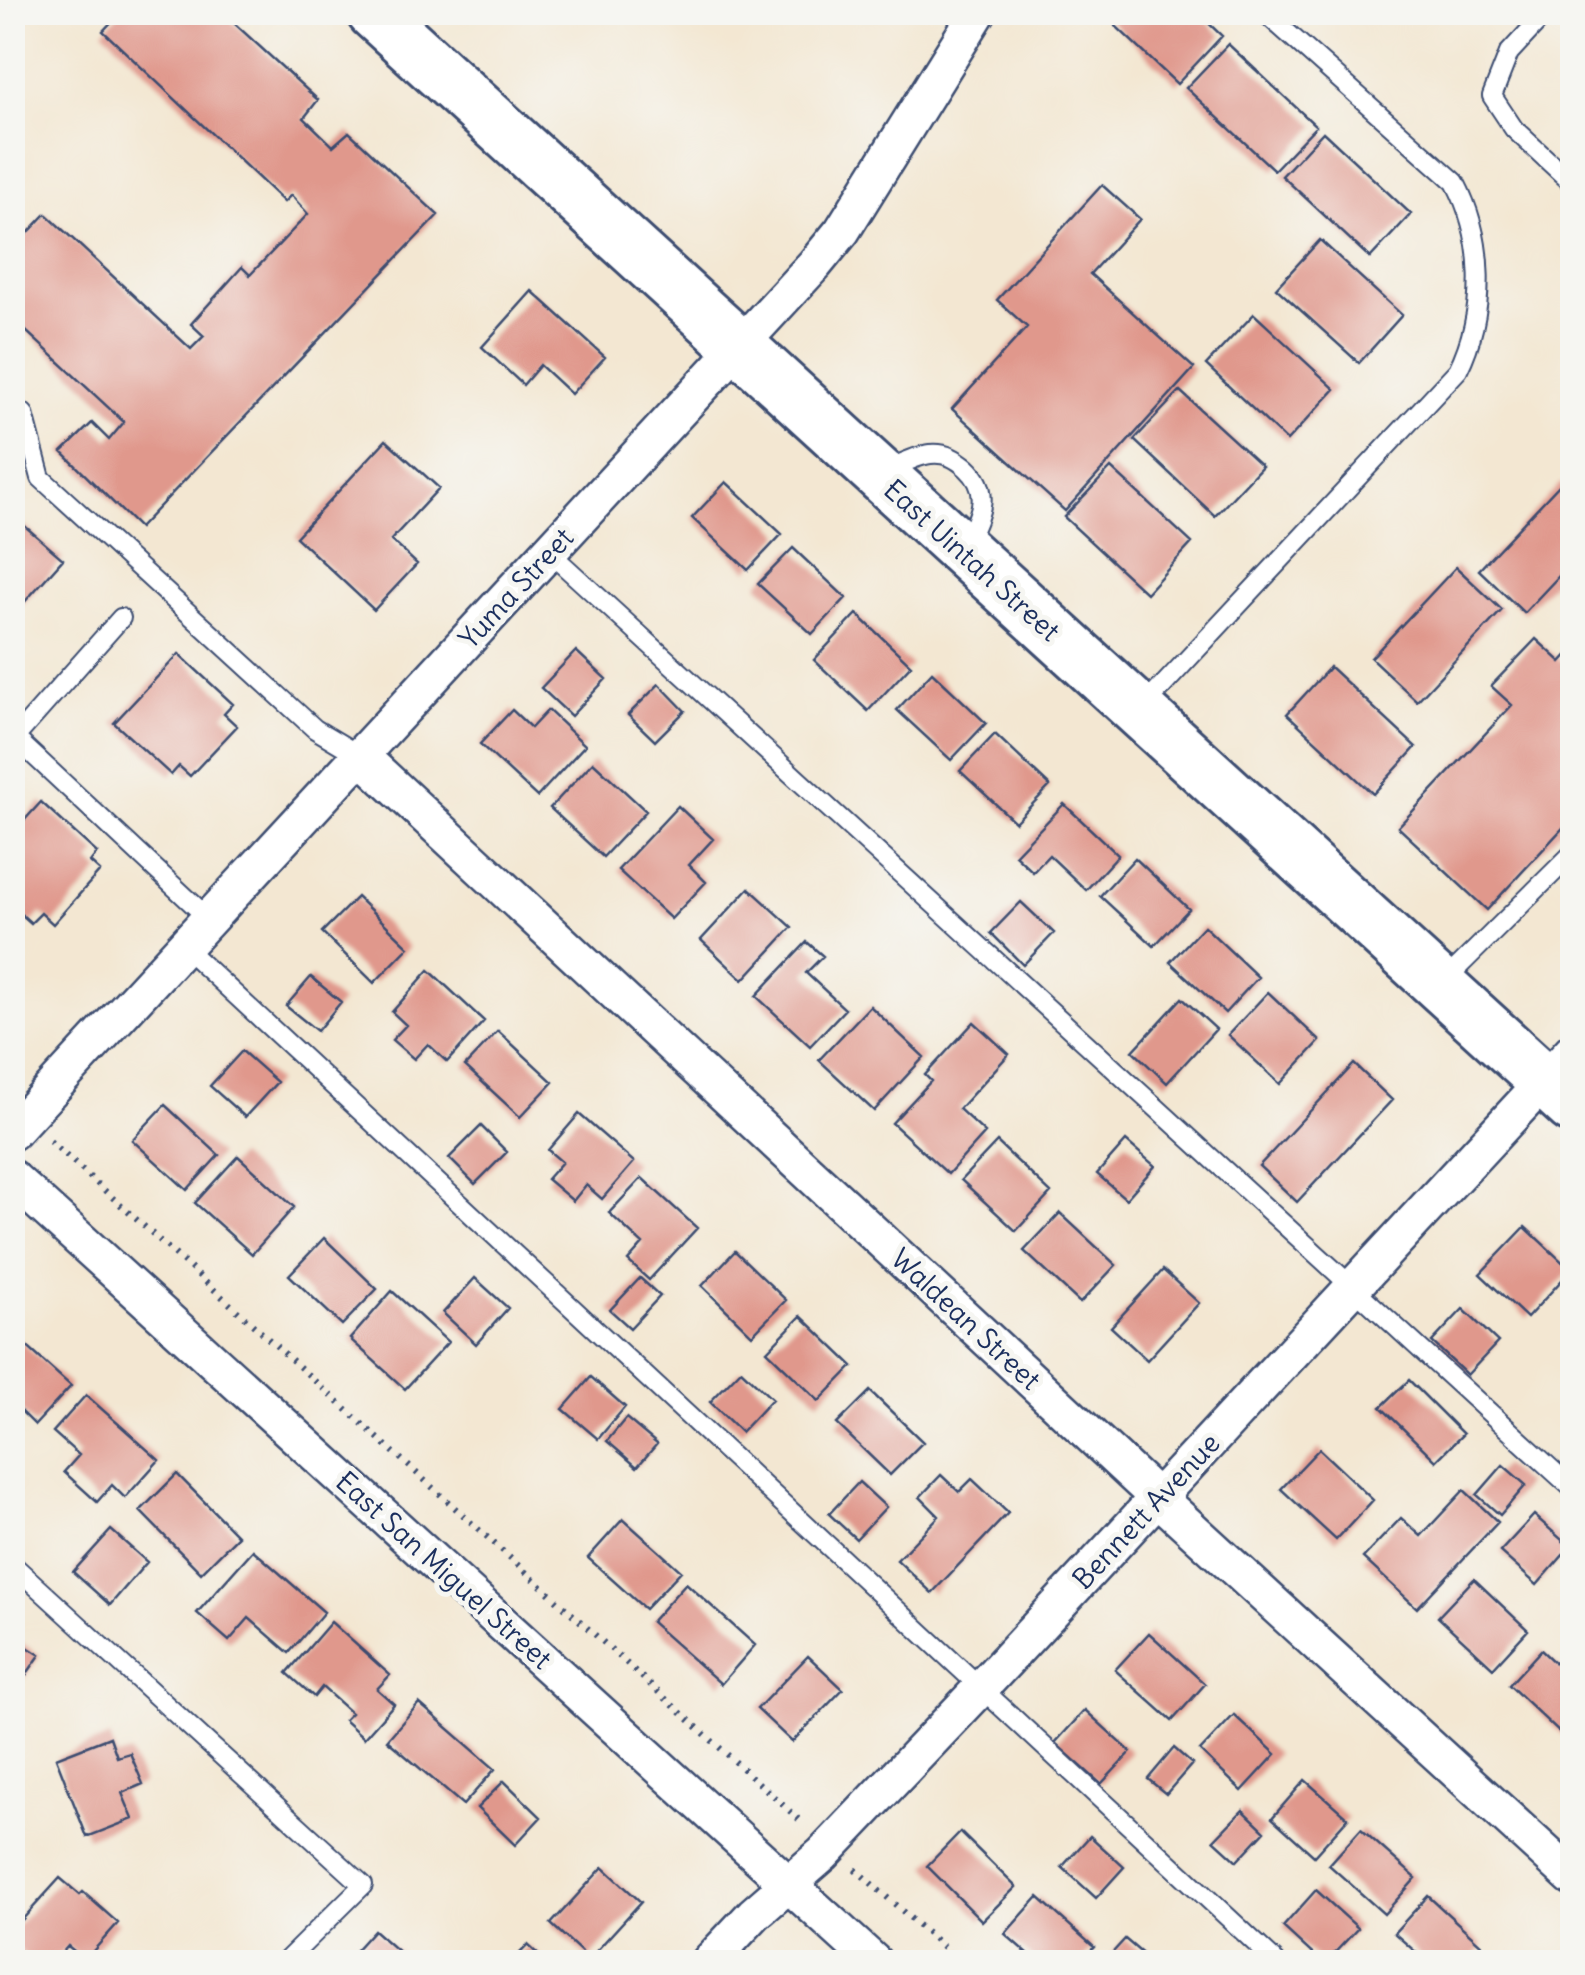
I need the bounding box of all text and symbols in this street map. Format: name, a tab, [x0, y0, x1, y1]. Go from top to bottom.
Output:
street label: East Uintah Street	[876, 471, 1068, 649]
street label: Yuma Street	[451, 520, 581, 656]
street label: Waldean Street	[884, 1240, 1048, 1398]
street label: Bennett Avenue	[1065, 1425, 1227, 1597]
street label: East San Miguel Street	[328, 1463, 560, 1677]

